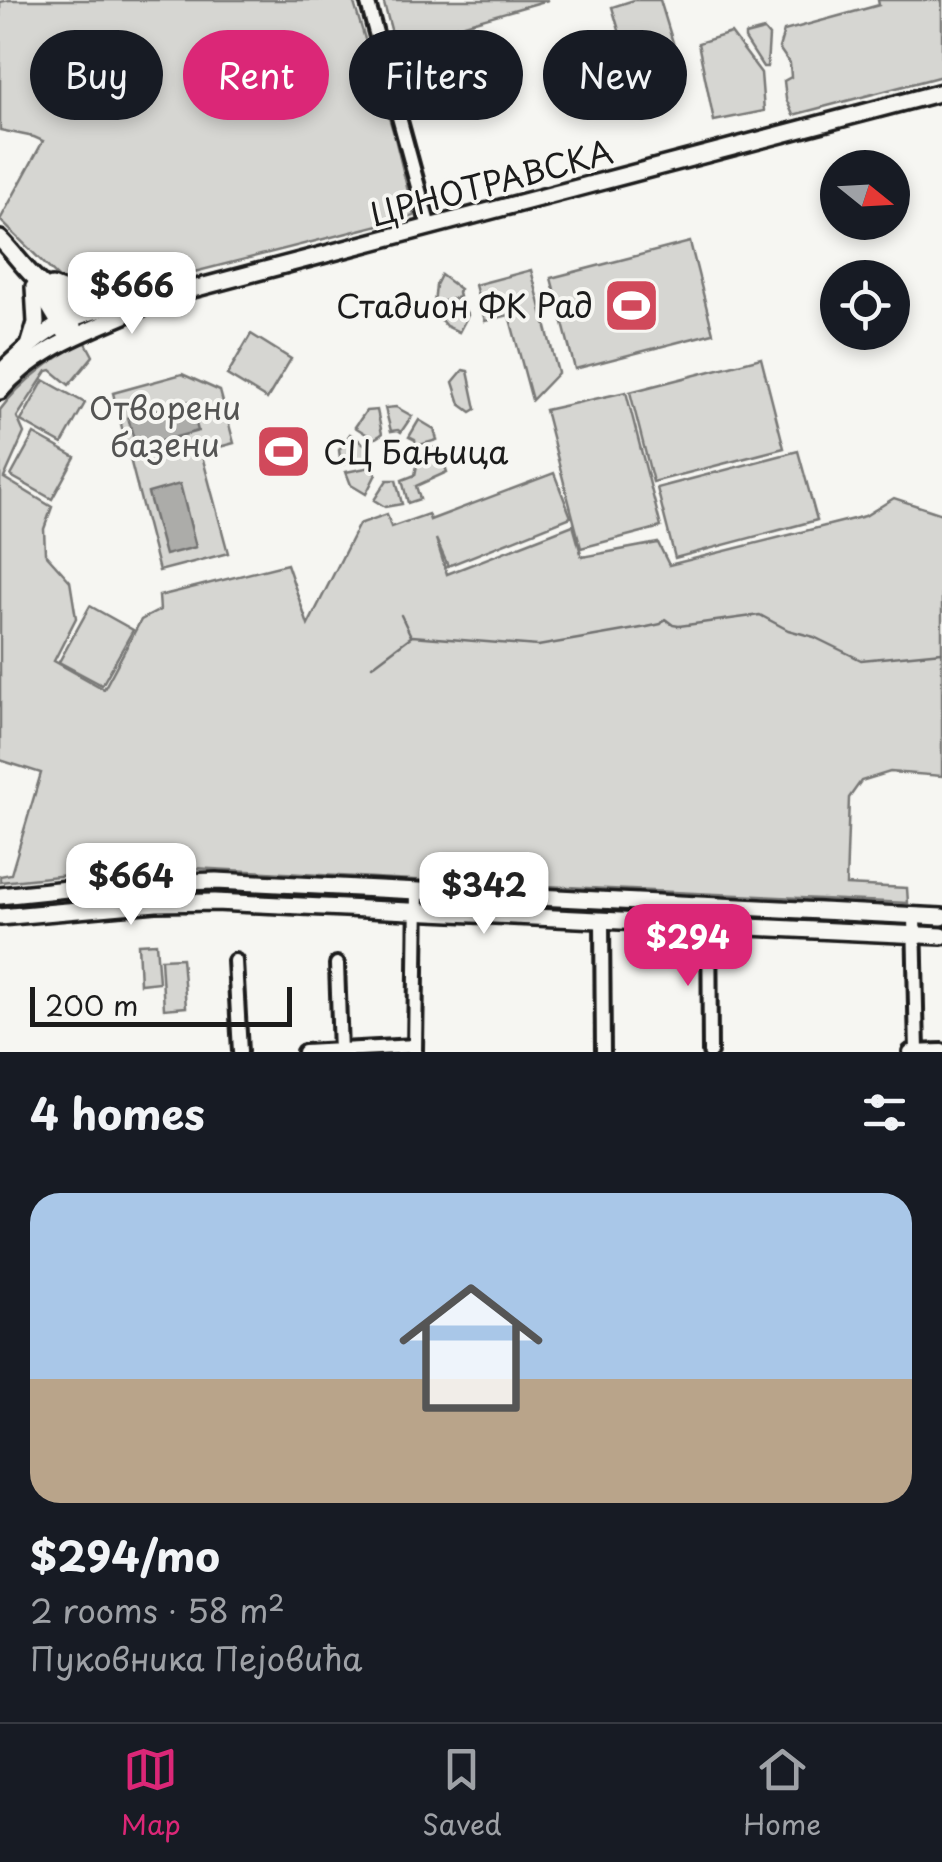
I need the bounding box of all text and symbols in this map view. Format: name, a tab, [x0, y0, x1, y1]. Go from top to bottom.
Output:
chip: Buy	[30, 30, 163, 120]
chip: Rent	[183, 30, 329, 120]
chip: Filters	[349, 30, 523, 120]
chip: New	[543, 30, 687, 120]
street label: ЦРНОТРАВСКА	[364, 127, 618, 237]
north arrow	[820, 150, 910, 240]
map controls	[820, 150, 910, 350]
pin: $666	[73, 252, 191, 337]
text: $666	[90, 260, 174, 308]
button: locate	[820, 260, 910, 350]
sports icon: Стадион ФК Рад	[602, 275, 662, 335]
place label: Стадион ФК Рад	[336, 281, 593, 329]
park label: Отворени базени	[89, 383, 241, 468]
sports icon: СЦ Бањица	[254, 421, 314, 481]
place label: СЦ Бањица	[323, 427, 508, 475]
pin: $664	[72, 843, 190, 928]
text: $664	[88, 851, 174, 899]
pin: $342	[425, 852, 543, 937]
text: $342	[441, 860, 527, 908]
pin: $294	[629, 904, 747, 989]
text: $294	[646, 912, 730, 960]
scale bar	[30, 982, 292, 1026]
text: 200 m	[45, 983, 138, 1026]
text: 4 homes	[30, 1081, 205, 1144]
icon: filters	[857, 1085, 912, 1140]
icon: home	[381, 1258, 561, 1438]
text: $294/mo	[30, 1523, 220, 1586]
text: 2 rooms · 58 m²	[30, 1586, 285, 1634]
text: Пуковника Пејовића	[30, 1634, 362, 1682]
tab: Map	[121, 1742, 181, 1845]
tab: Saved	[422, 1742, 502, 1845]
tab: Home	[743, 1742, 821, 1845]

